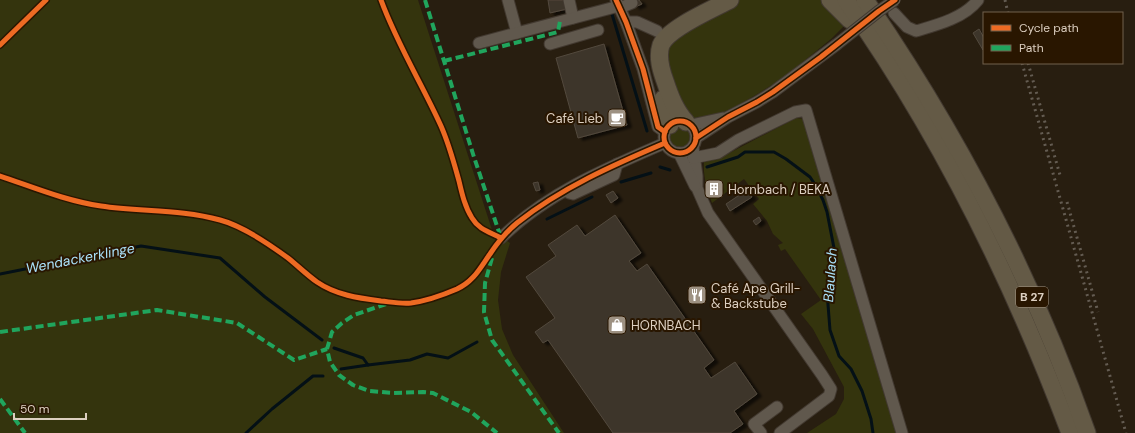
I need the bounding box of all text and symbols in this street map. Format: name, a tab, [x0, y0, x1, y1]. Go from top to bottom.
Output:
legend	[983, 12, 1123, 64]
text: Cycle path	[1019, 20, 1079, 36]
text: Path	[1019, 40, 1044, 56]
cafe icon: Café Lieb	[606, 107, 628, 129]
place label: Café Lieb	[546, 110, 603, 127]
building icon: Hornbach / BEKA	[703, 178, 725, 200]
place label: Hornbach / BEKA	[728, 181, 831, 198]
water label: Wendackerklinge	[24, 239, 136, 277]
water label: Blaulach	[819, 247, 841, 303]
place label: Café Ape Grill- & Backstube	[711, 280, 801, 312]
restaurant icon: Café Ape Grill- & Backstube	[686, 284, 708, 306]
road number: B 27	[1016, 287, 1048, 307]
shop icon: HORNBACH	[606, 314, 628, 336]
place label: HORNBACH	[631, 317, 701, 334]
scale bar	[14, 395, 86, 421]
text: 50 m	[20, 401, 49, 417]

